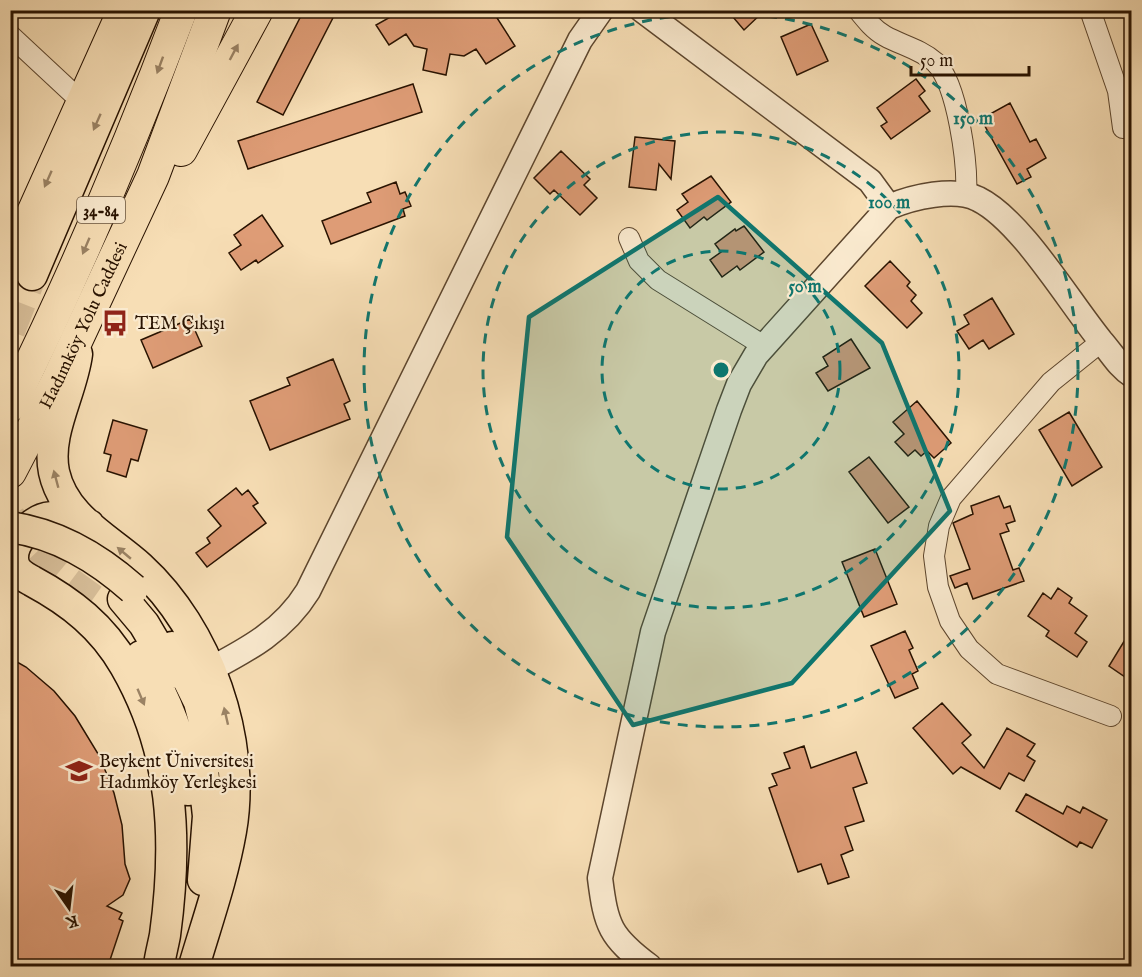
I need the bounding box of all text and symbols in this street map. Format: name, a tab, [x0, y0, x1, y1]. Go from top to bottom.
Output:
scale bar	[911, 39, 1030, 77]
one-way arrow	[229, 43, 239, 60]
text: 50 m	[920, 50, 953, 73]
one-way arrow	[155, 56, 165, 74]
text: 150 m	[953, 108, 993, 131]
one-way arrow	[92, 113, 101, 130]
one-way arrow	[43, 170, 53, 188]
text: 100 m	[868, 192, 910, 215]
road number: 34-84	[77, 197, 125, 223]
one-way arrow	[81, 237, 91, 255]
street label: Hadımköy Yolu Caddesi	[35, 239, 134, 413]
text: 50 m	[788, 276, 822, 299]
bus stop icon: TEM Çıkışı	[100, 308, 130, 338]
place label: TEM Çıkışı	[135, 313, 225, 336]
centre of rings	[711, 360, 731, 380]
one-way arrow	[51, 469, 60, 487]
one-way arrow	[117, 547, 132, 560]
one-way arrow	[136, 688, 145, 705]
one-way arrow	[220, 706, 230, 725]
place label: Beykent Üniversitesi Hadımköy Yerleşkesi	[99, 750, 257, 795]
school or university icon: Beykent Üniversitesi Hadımköy Yerleşkesi	[64, 756, 94, 786]
north arrow	[39, 878, 99, 938]
text: K	[63, 910, 80, 932]

